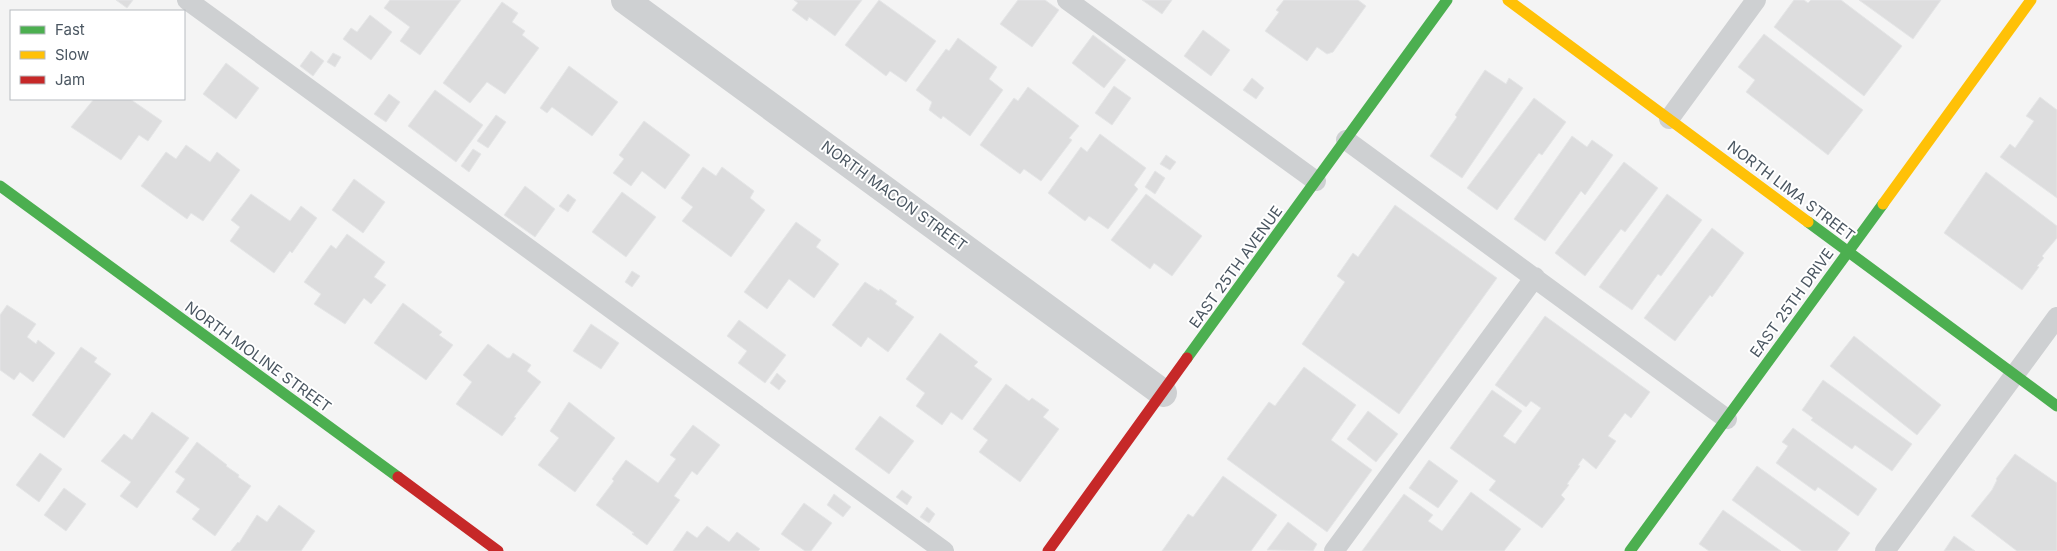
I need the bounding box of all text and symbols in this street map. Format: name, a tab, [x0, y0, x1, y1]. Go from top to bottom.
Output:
legend	[10, 10, 185, 100]
text: Fast	[55, 20, 85, 39]
text: Slow	[55, 45, 89, 64]
text: Jam	[55, 70, 85, 89]
street label: NORTH MACON STREET	[818, 136, 971, 255]
street label: NORTH LIMA STREET	[1724, 136, 1859, 245]
street label: EAST 25TH AVENUE	[1185, 202, 1286, 331]
street label: EAST 25TH DRIVE	[1746, 245, 1838, 361]
street label: NORTH MOLINE STREET	[181, 297, 335, 416]

